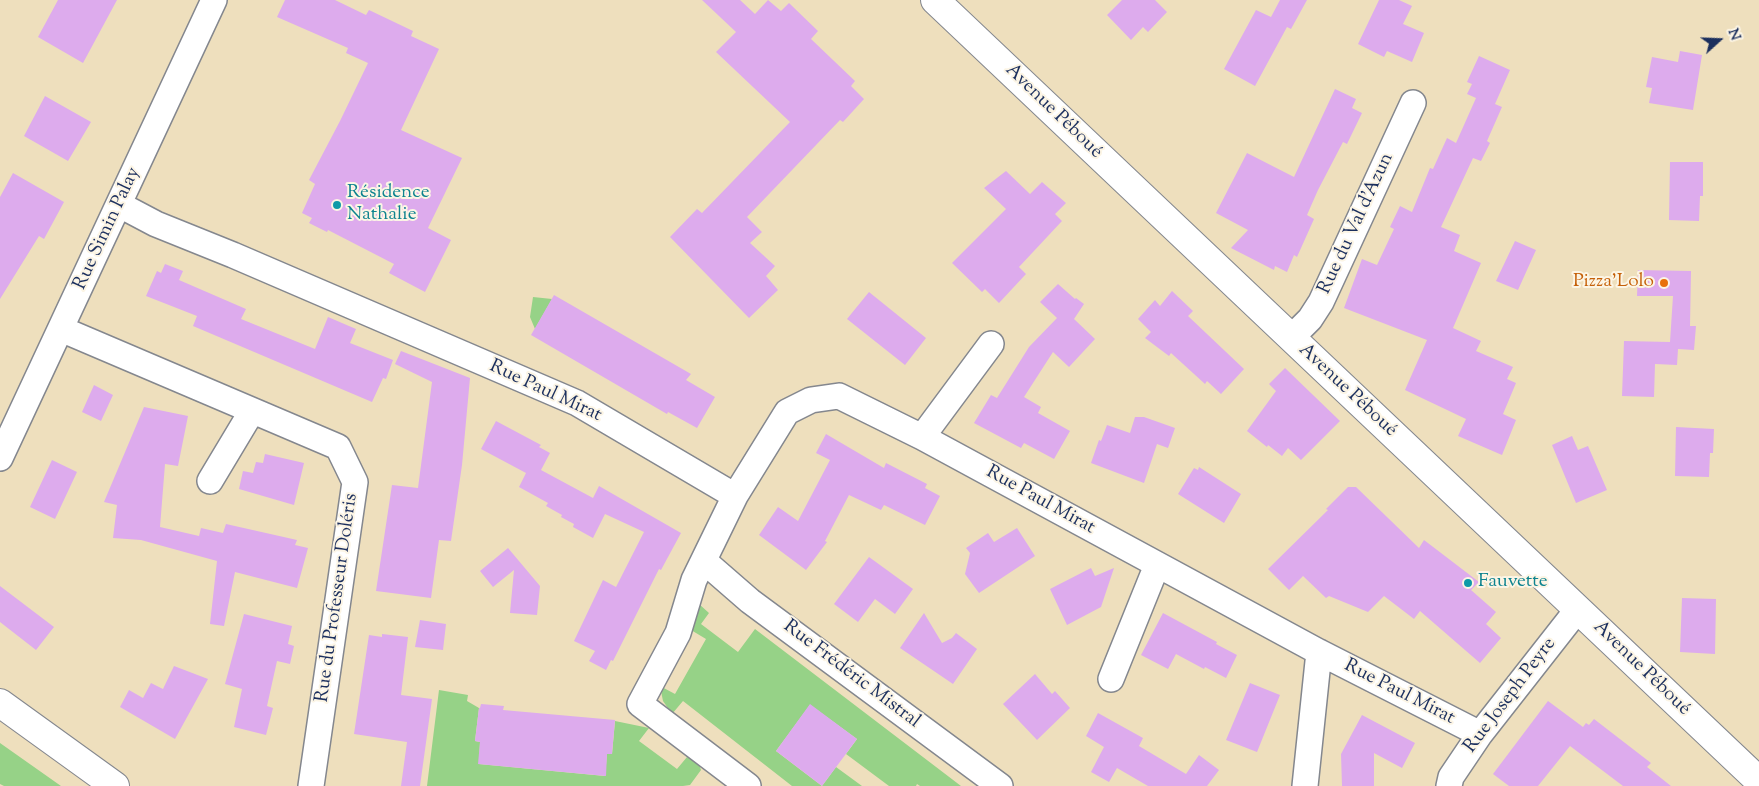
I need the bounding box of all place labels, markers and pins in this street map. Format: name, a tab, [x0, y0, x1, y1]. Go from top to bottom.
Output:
place label: Résidence Nathalie	[347, 183, 430, 227]
marker: Résidence Nathalie	[331, 199, 343, 211]
place label: Pizza'Lolo	[1573, 272, 1654, 294]
marker: Pizza'Lolo	[1658, 277, 1670, 289]
place label: Fauvette	[1478, 572, 1548, 594]
marker: Fauvette	[1462, 577, 1474, 589]

